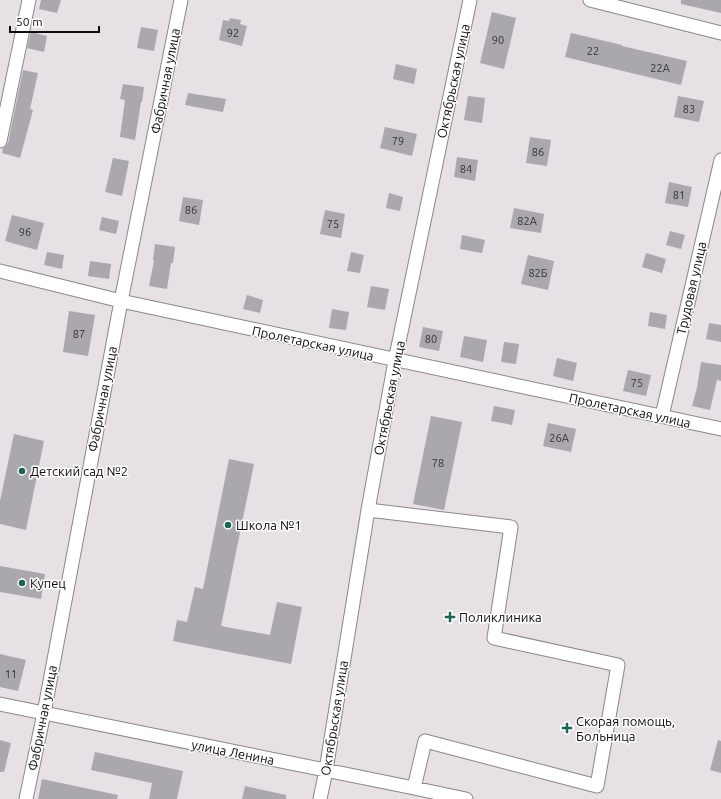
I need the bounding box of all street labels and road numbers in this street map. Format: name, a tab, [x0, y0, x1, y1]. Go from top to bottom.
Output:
street label: Октябрьская улица	[434, 23, 472, 139]
street label: Фабричная улица	[148, 27, 182, 135]
street label: Трудовая улица	[673, 240, 709, 336]
street label: Пролетарская улица	[251, 323, 375, 363]
street label: Октябрьская улица	[371, 339, 407, 457]
street label: Фабричная улица	[85, 345, 119, 453]
street label: Пролетарская улица	[568, 390, 692, 430]
street label: Октябрьская улица	[318, 659, 350, 777]
street label: Фабричная улица	[25, 664, 59, 772]
street label: улица Ленина	[190, 737, 276, 767]

